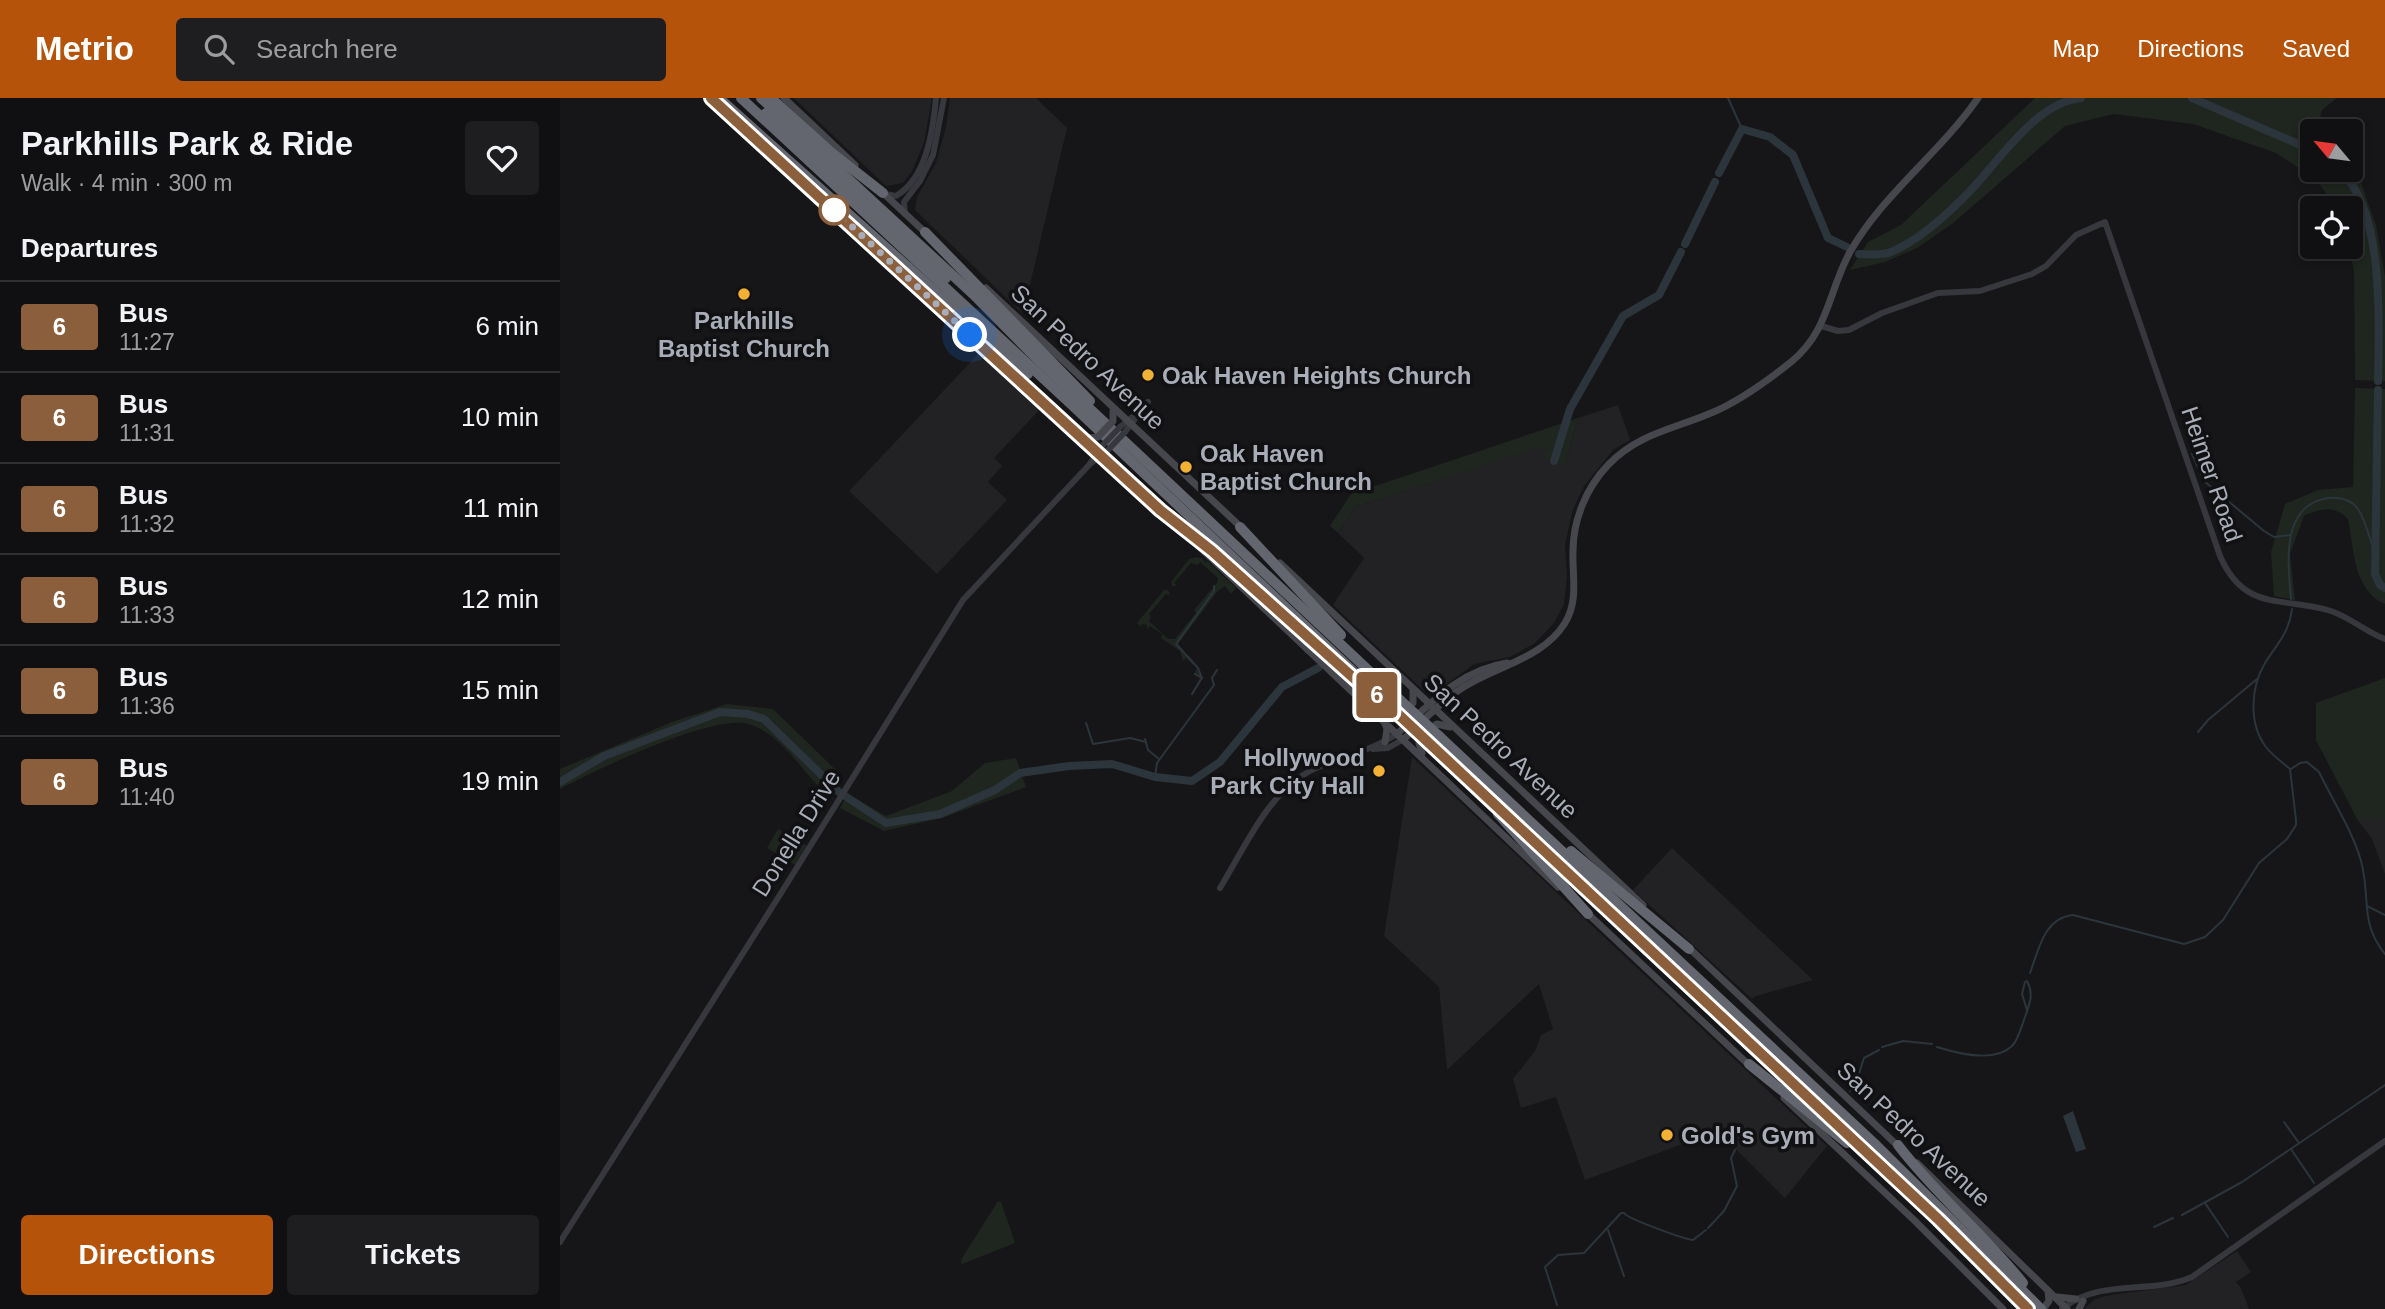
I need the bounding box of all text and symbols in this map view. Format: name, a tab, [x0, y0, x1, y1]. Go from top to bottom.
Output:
search box	[176, 18, 666, 81]
text: Metrio	[35, 30, 134, 67]
icon: search	[200, 30, 238, 68]
text: Search here	[256, 34, 398, 64]
text: Map	[2053, 35, 2099, 62]
text: Directions	[2137, 35, 2244, 62]
text: Saved	[2282, 35, 2350, 62]
north arrow	[2300, 119, 2362, 182]
map controls	[2300, 119, 2363, 259]
button: heart	[465, 121, 539, 195]
text: Parkhills Park & Ride	[21, 125, 353, 162]
text: Walk · 4 min · 300 m	[21, 170, 232, 196]
unlabelled marker	[819, 195, 849, 225]
button: locate	[2300, 196, 2363, 259]
text: Departures	[21, 233, 158, 263]
street label: San Pedro Avenue	[1006, 279, 1170, 435]
marker: Parkhills Baptist Church	[736, 286, 752, 302]
text: Bus	[119, 298, 168, 328]
place label: Parkhills Baptist Church	[658, 307, 830, 362]
text: 6 min	[475, 311, 539, 341]
text: 6	[53, 313, 66, 340]
your location	[952, 317, 987, 352]
text: 11:27	[119, 329, 175, 355]
place label: Oak Haven Heights Church	[1162, 362, 1471, 389]
marker: Oak Haven Heights Church	[1140, 367, 1156, 383]
text: Bus	[119, 389, 168, 419]
text: 10 min	[461, 402, 539, 432]
street label: Heimer Road	[2176, 403, 2248, 545]
text: 6	[53, 404, 66, 431]
text: 11:31	[119, 420, 175, 446]
place label: Oak Haven Baptist Church	[1200, 440, 1372, 495]
marker: Oak Haven Baptist Church	[1178, 459, 1194, 475]
text: Bus	[119, 480, 168, 510]
text: 11 min	[463, 493, 539, 523]
text: 6	[53, 495, 66, 522]
text: 11:32	[119, 511, 175, 537]
text: Bus	[119, 571, 168, 601]
text: 12 min	[461, 584, 539, 614]
text: 6	[53, 586, 66, 613]
text: 11:33	[119, 602, 175, 628]
text: Bus	[119, 662, 168, 692]
street label: San Pedro Avenue	[1419, 668, 1583, 824]
line badge: 6	[1354, 672, 1400, 718]
text: 15 min	[461, 675, 539, 705]
text: 6	[53, 677, 66, 704]
text: 6	[1370, 681, 1384, 708]
text: 11:36	[119, 693, 175, 719]
place label: Hollywood Park City Hall	[1210, 744, 1365, 799]
text: Bus	[119, 753, 168, 783]
marker: Hollywood Park City Hall	[1371, 763, 1387, 779]
street label: Donella Drive	[746, 765, 846, 901]
text: 19 min	[461, 766, 539, 796]
text: 6	[53, 768, 66, 795]
text: 11:40	[119, 784, 175, 810]
street label: San Pedro Avenue	[1832, 1056, 1996, 1212]
place label: Gold's Gym	[1681, 1122, 1815, 1149]
marker: Gold's Gym	[1659, 1127, 1675, 1143]
button: Directions	[21, 1215, 273, 1295]
button: Tickets	[287, 1215, 539, 1295]

